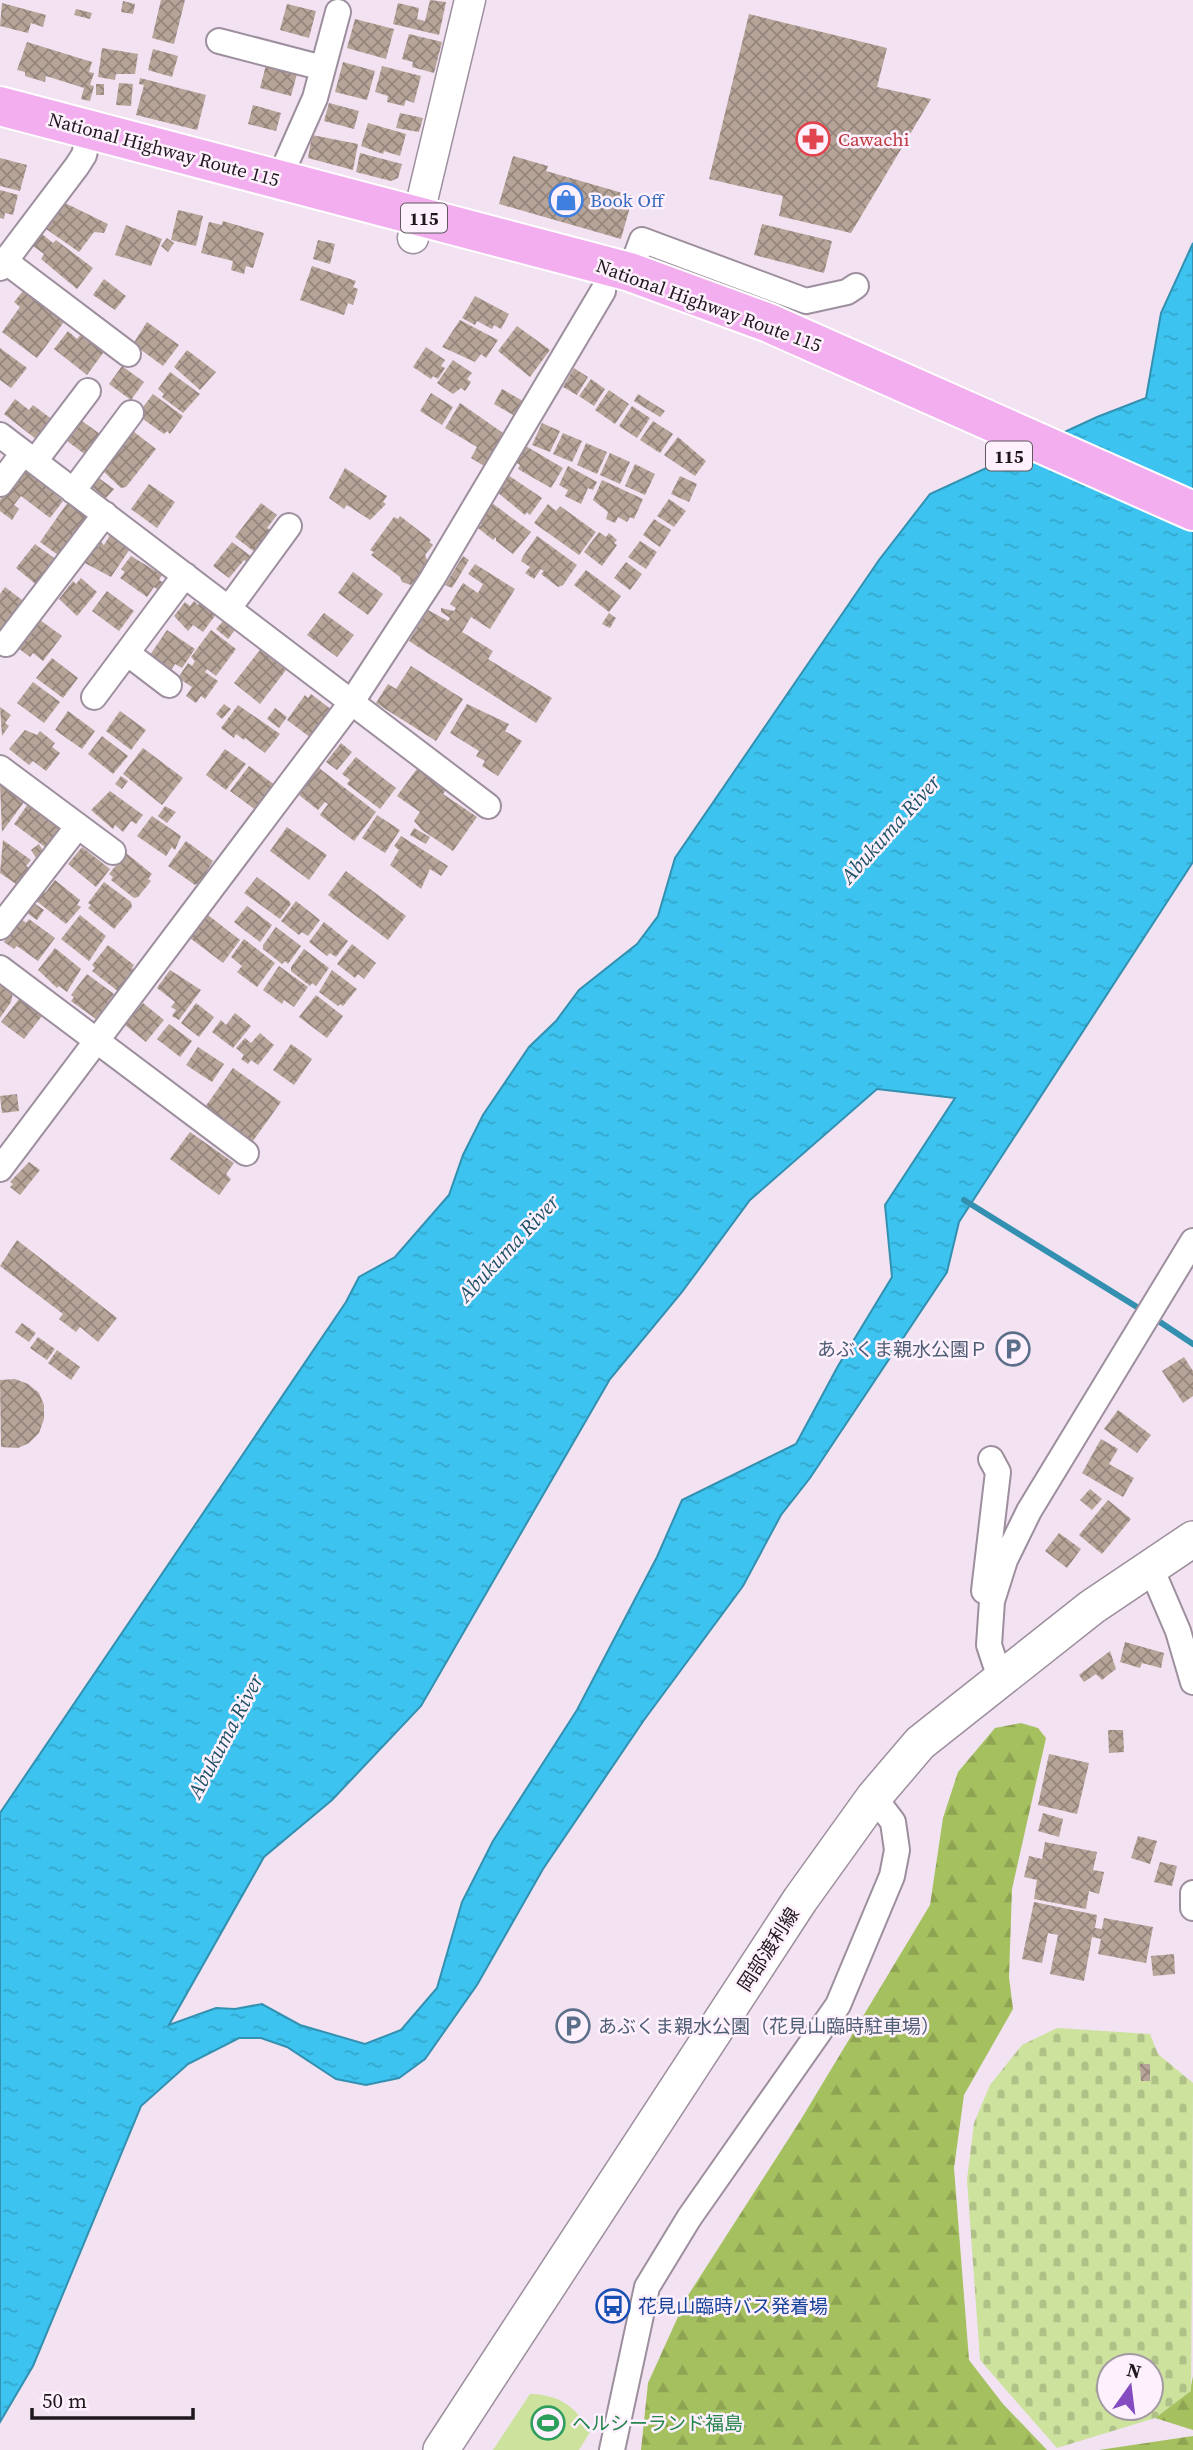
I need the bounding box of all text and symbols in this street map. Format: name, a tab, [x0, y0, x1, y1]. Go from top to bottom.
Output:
street label: National Highway Route 115	[46, 106, 282, 192]
pharmacy icon: Cawachi	[794, 120, 832, 158]
place label: Cawachi	[838, 126, 910, 152]
shop icon: Book Off	[547, 181, 585, 219]
place label: Book Off	[590, 187, 665, 213]
road number: 115	[401, 204, 447, 232]
street label: National Highway Route 115	[593, 252, 825, 358]
road number: 115	[986, 442, 1032, 470]
water label: Abukuma River	[833, 768, 947, 890]
water label: Abukuma River	[450, 1188, 566, 1309]
parking icon: あぶくま親水公園Ｐ	[994, 1330, 1032, 1368]
place label: あぶくま親水公園Ｐ	[817, 1336, 988, 1362]
water label: Abukuma River	[180, 1668, 270, 1804]
street label: 岡部渡利線	[731, 1902, 805, 1996]
parking icon: あぶくま親水公園（花見山臨時駐車場）	[554, 2007, 592, 2045]
place label: あぶくま親水公園（花見山臨時駐車場）	[598, 2013, 940, 2039]
bus stop icon: 花見山臨時バス発着場	[594, 2287, 632, 2325]
place label: 花見山臨時バス発着場	[638, 2293, 828, 2319]
north arrow	[1095, 2352, 1165, 2422]
text: N	[1124, 2356, 1144, 2385]
scale bar	[32, 2376, 192, 2420]
text: 50 m	[42, 2386, 87, 2415]
sports icon: ヘルシーランド福島	[529, 2404, 567, 2442]
place label: ヘルシーランド福島	[572, 2410, 743, 2436]

